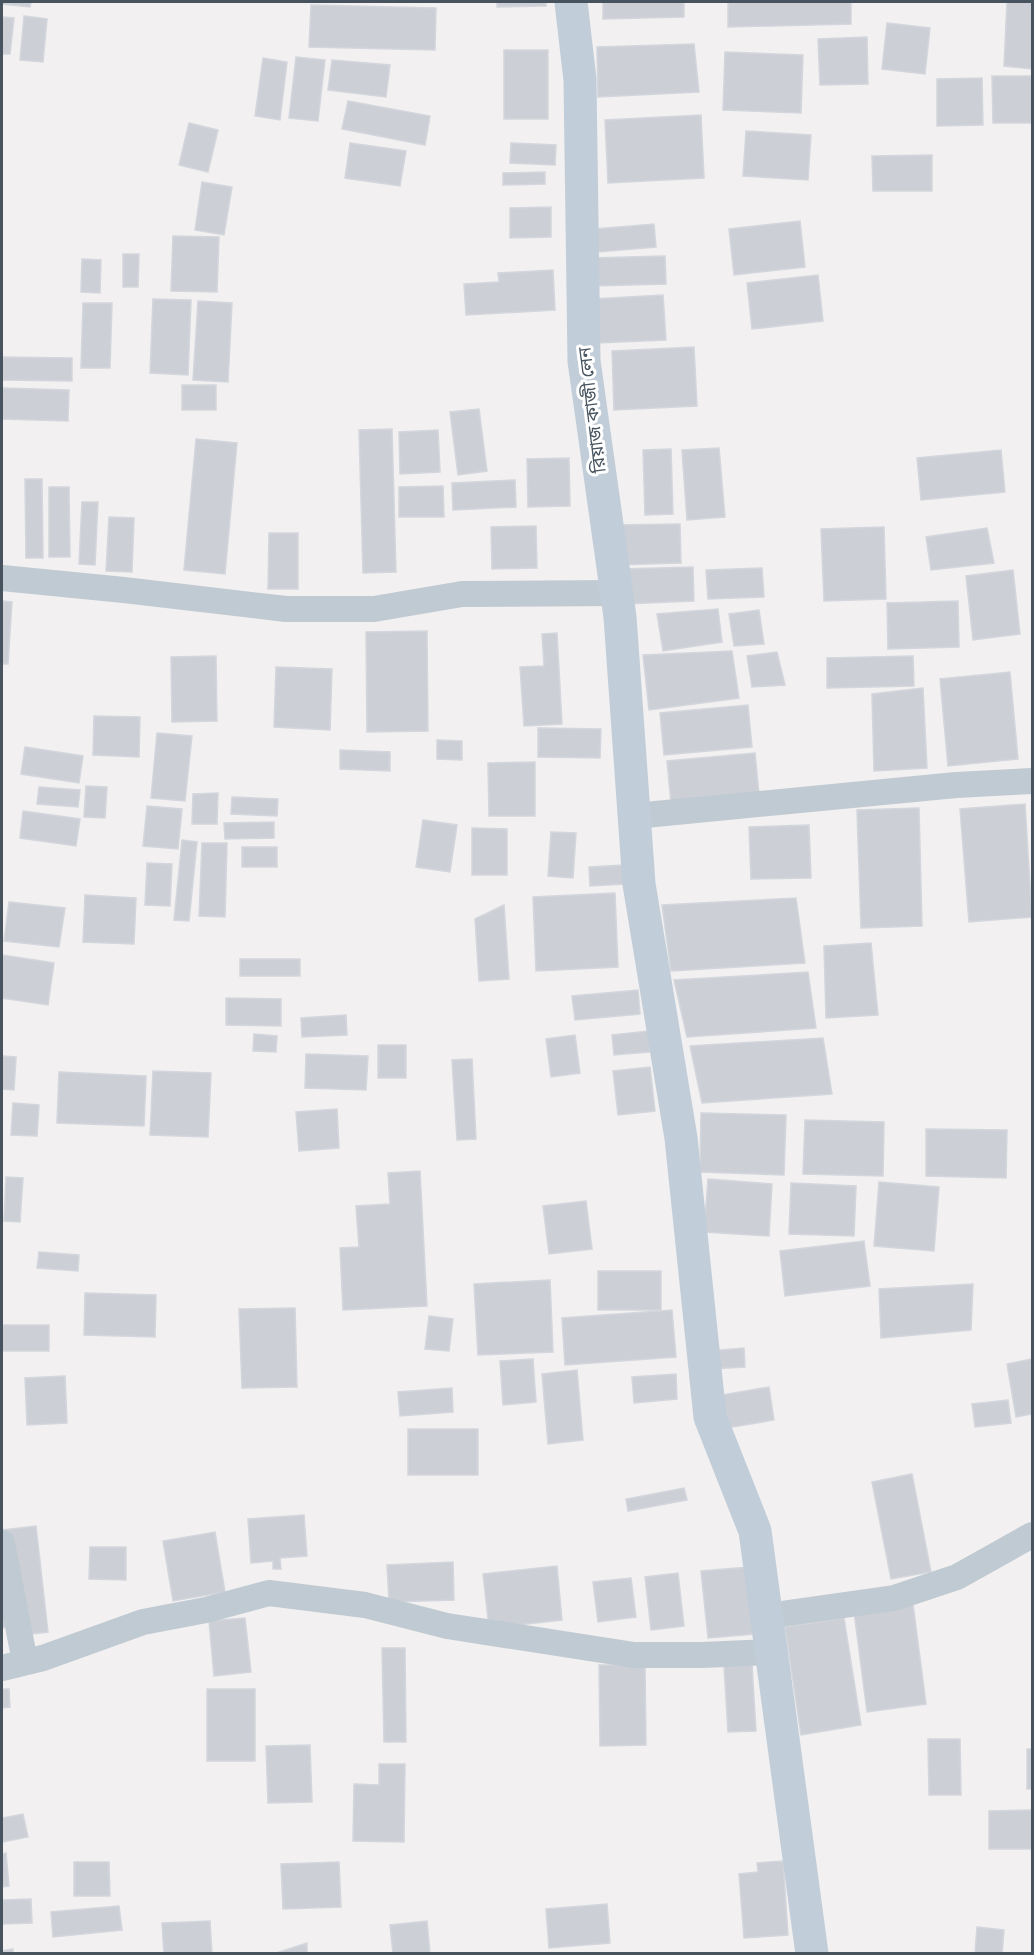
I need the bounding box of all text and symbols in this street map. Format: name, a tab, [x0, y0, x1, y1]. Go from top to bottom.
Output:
street label: রিয়াজ কাজী লেন	[572, 345, 612, 475]

